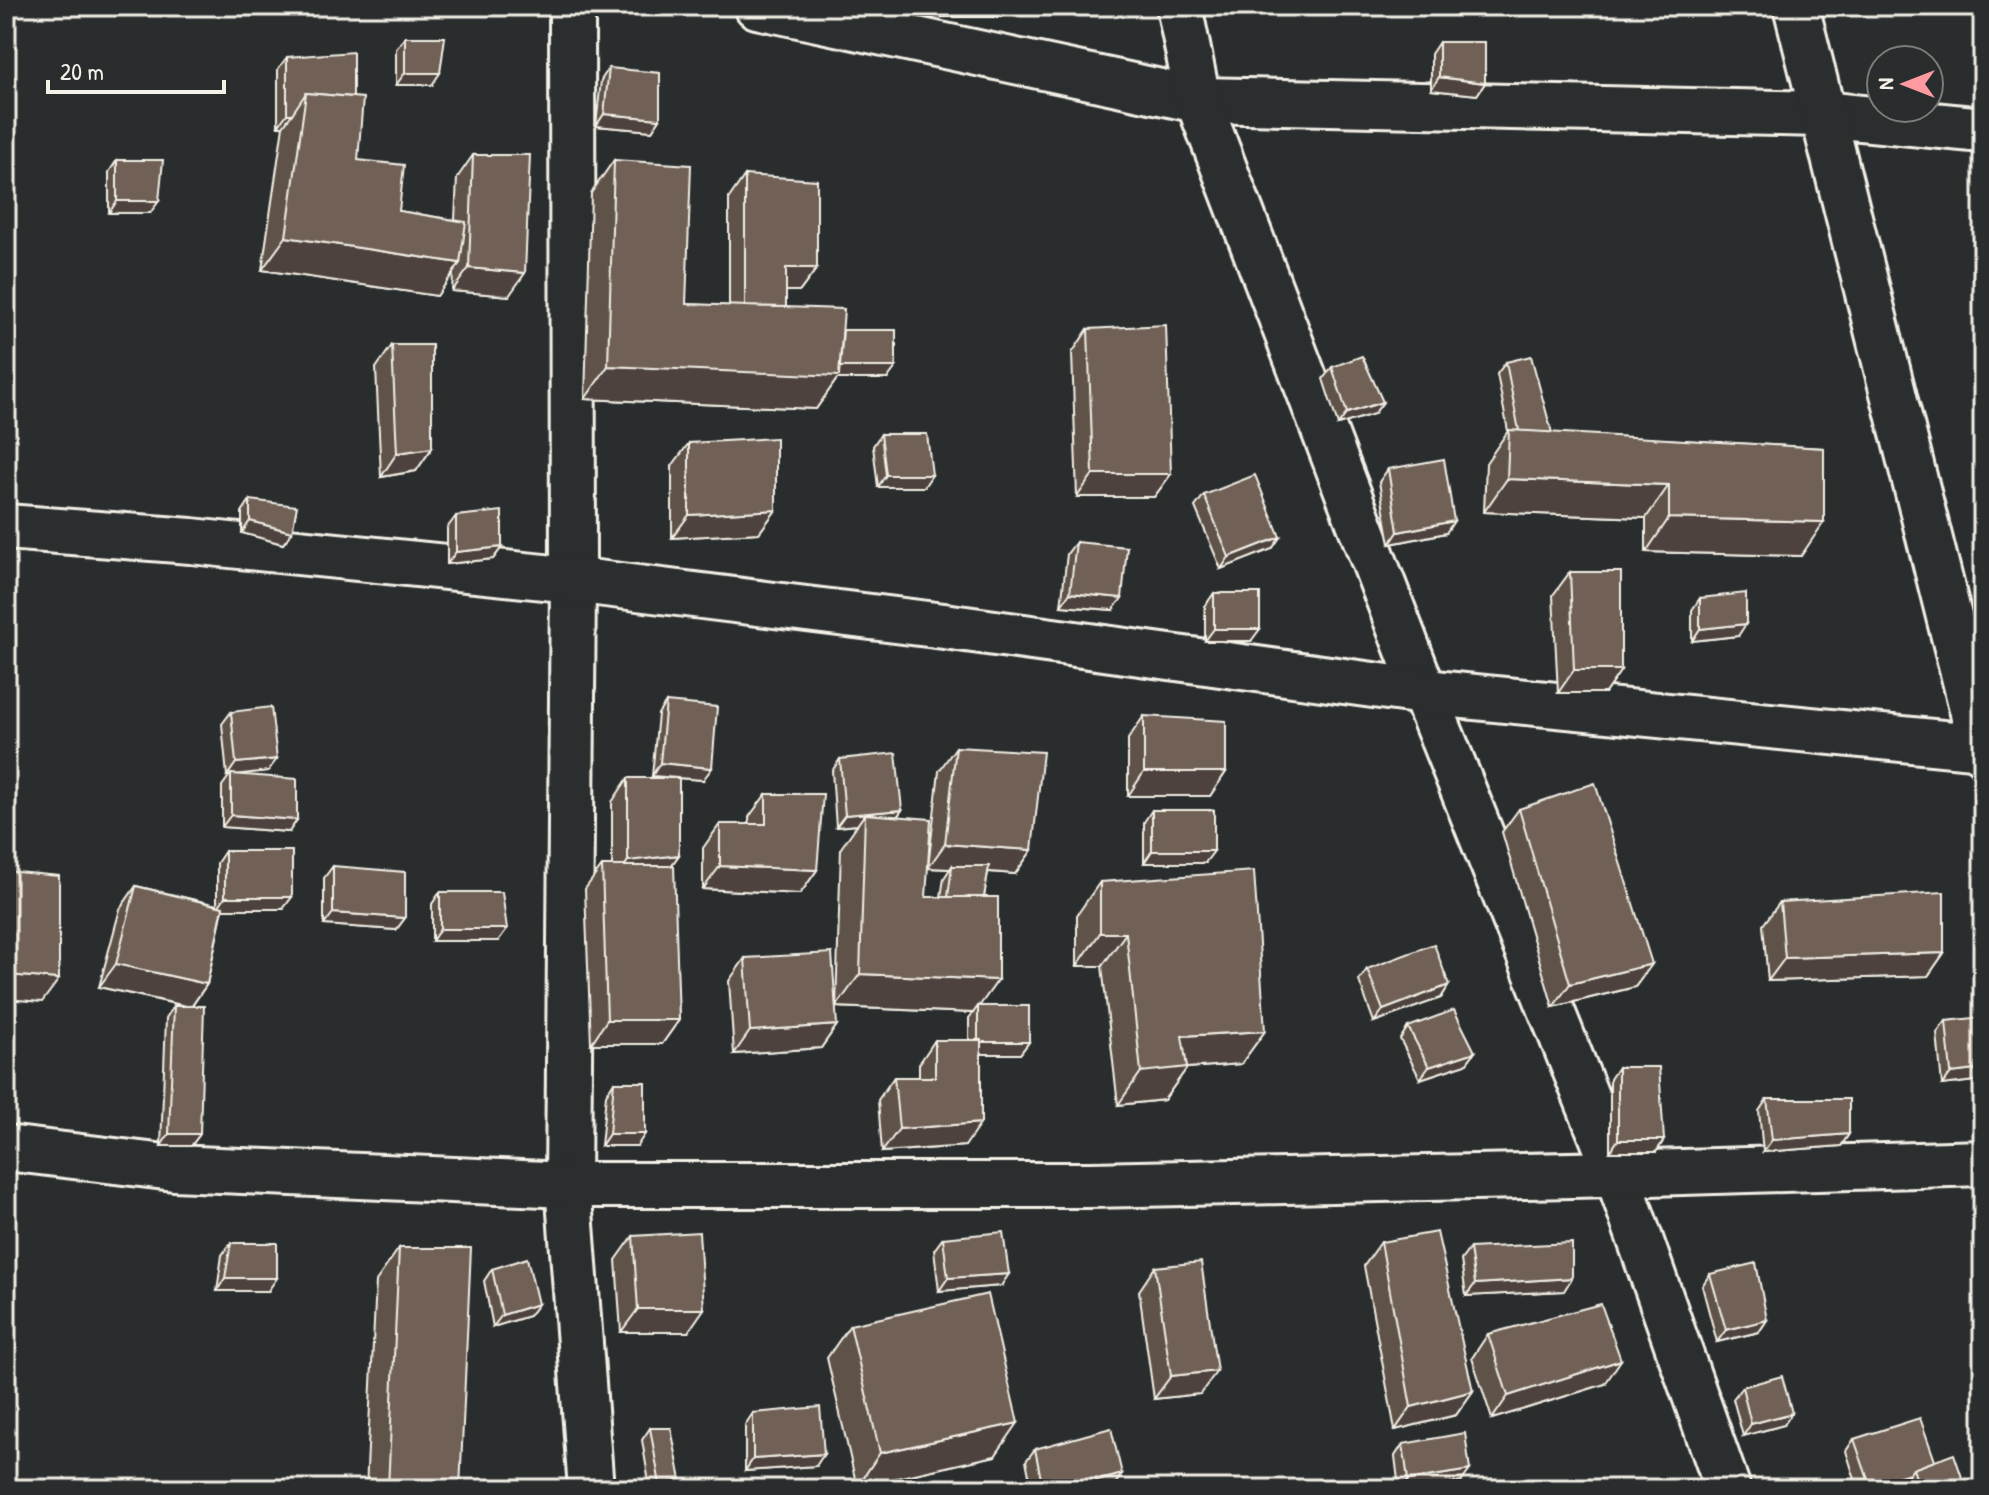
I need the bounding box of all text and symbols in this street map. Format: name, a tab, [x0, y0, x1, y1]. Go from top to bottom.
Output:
scale bar	[48, 44, 224, 94]
north arrow	[1865, 44, 1945, 124]
text: 20 m	[60, 55, 104, 87]
text: N	[1870, 78, 1900, 90]

